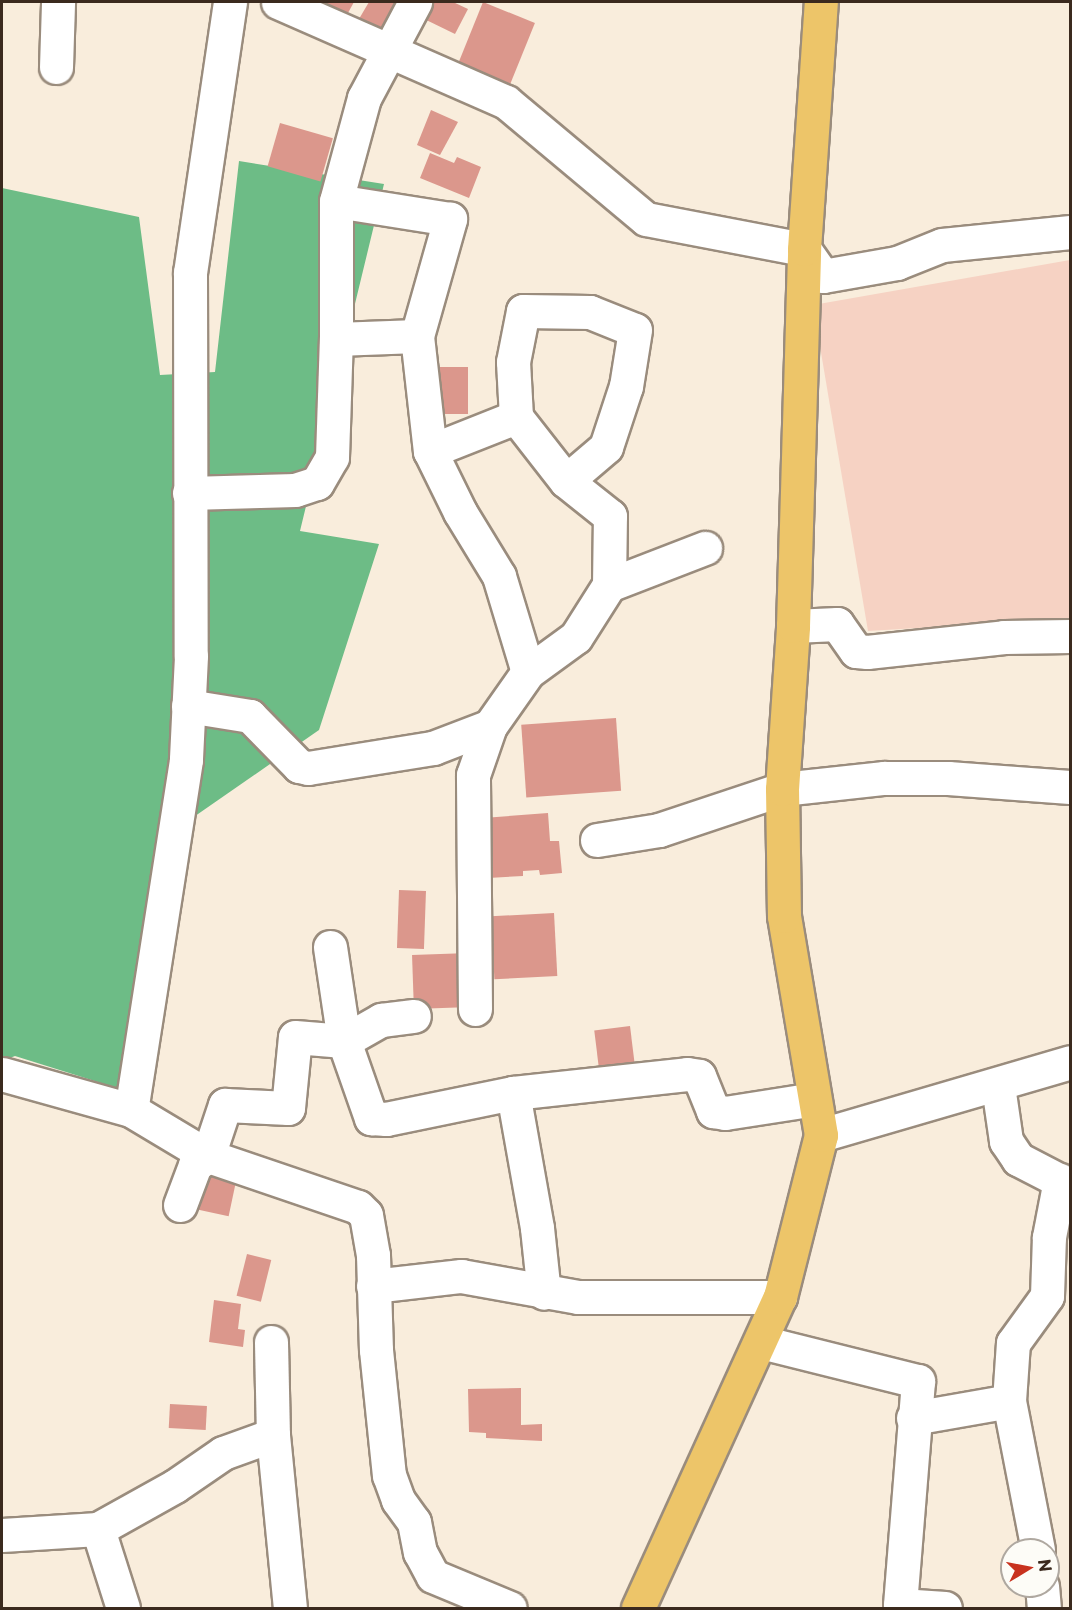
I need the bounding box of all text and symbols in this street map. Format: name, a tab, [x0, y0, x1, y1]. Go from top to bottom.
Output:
north arrow	[1000, 1538, 1060, 1598]
text: N	[1033, 1557, 1059, 1574]

